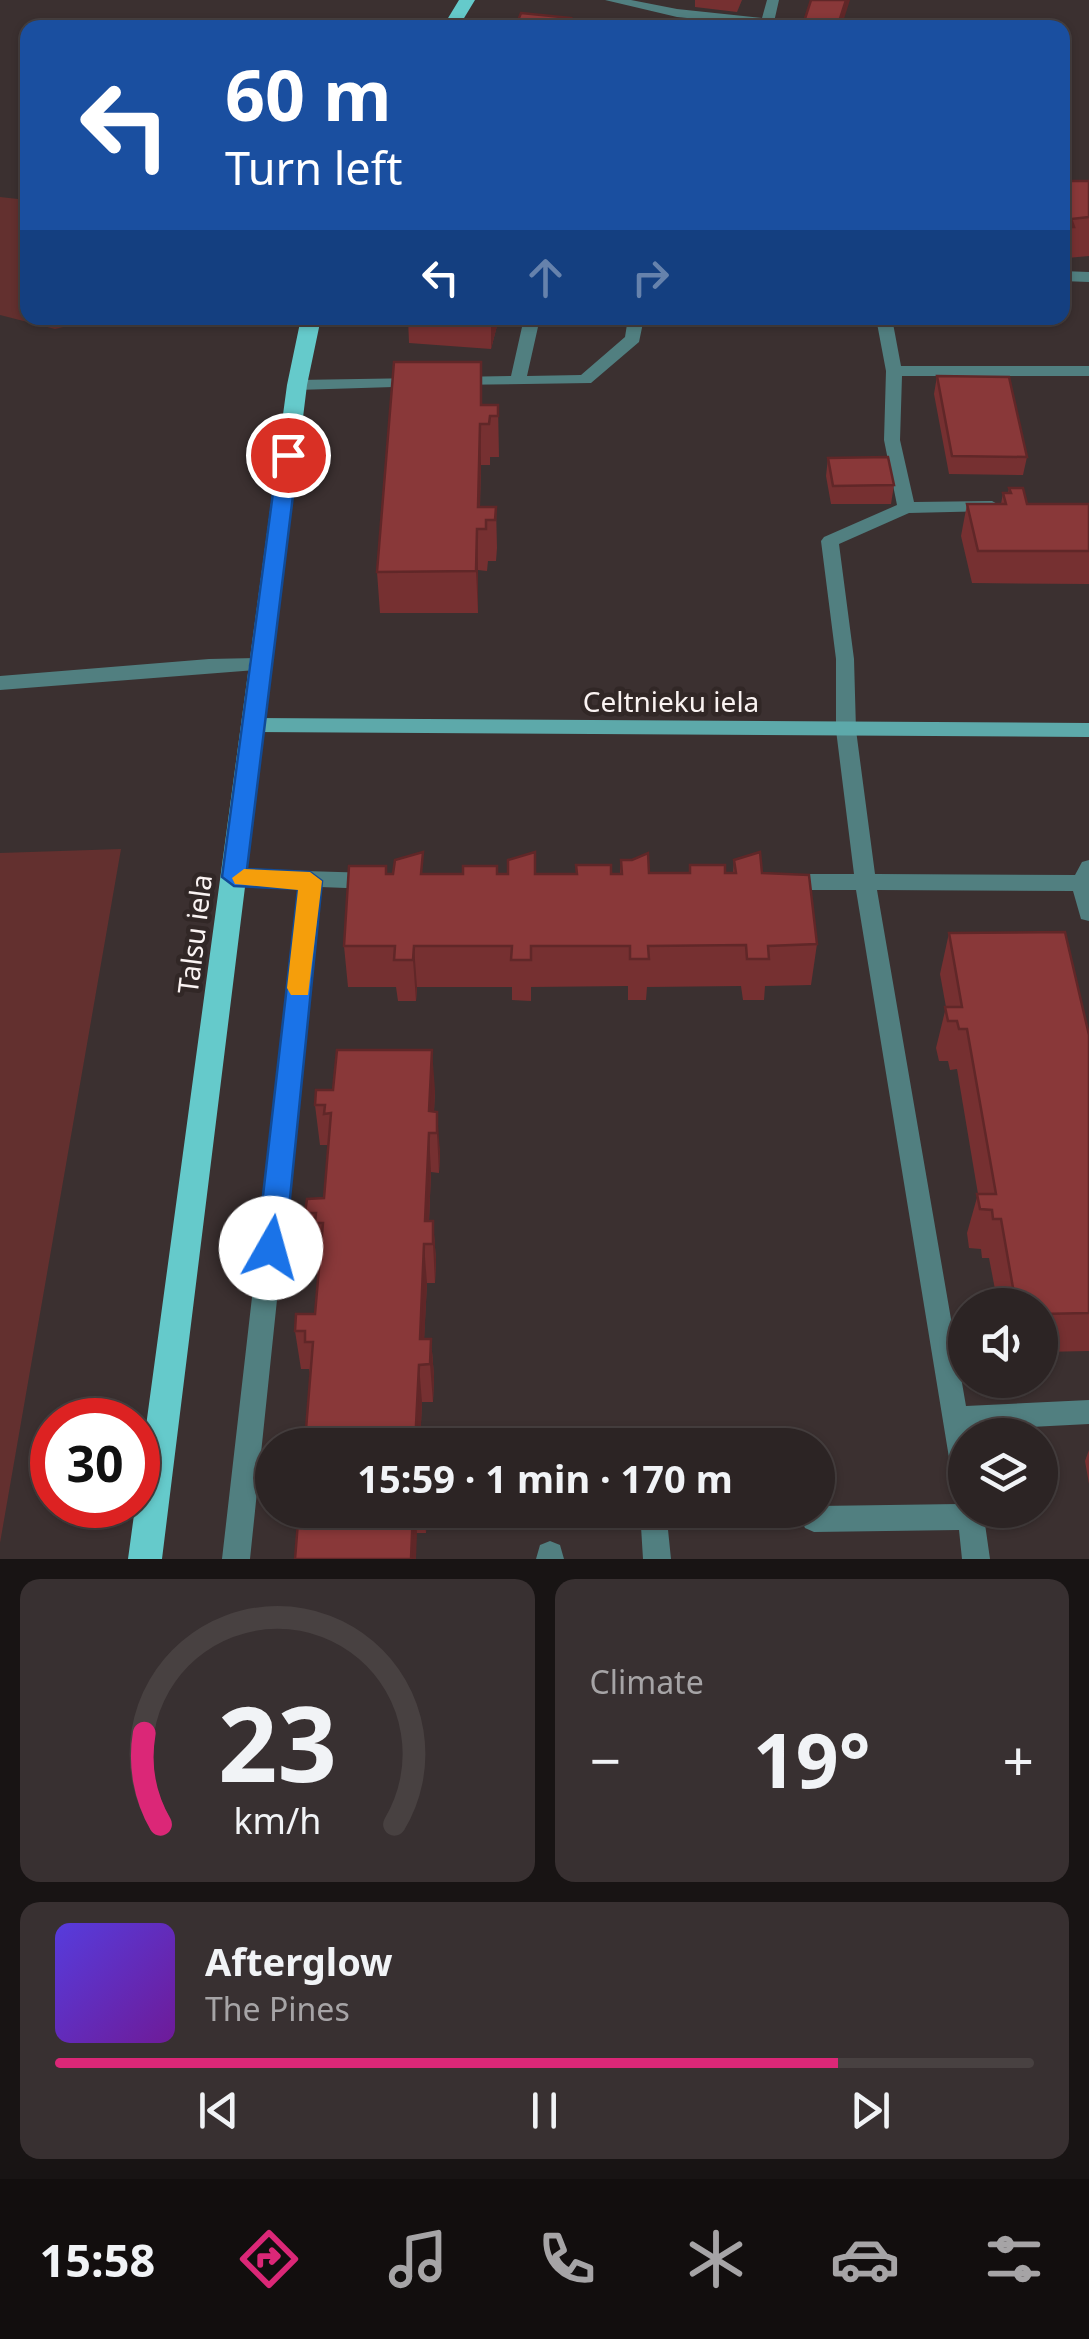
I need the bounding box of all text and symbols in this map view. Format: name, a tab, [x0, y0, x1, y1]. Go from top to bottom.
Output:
text: 60 m	[225, 46, 392, 142]
icon: left	[60, 60, 190, 190]
text: Turn left	[225, 137, 402, 198]
icon: left	[413, 250, 468, 305]
icon: ahead	[518, 250, 573, 305]
icon: right	[623, 250, 678, 305]
pin	[246, 413, 331, 498]
icon: arrive	[261, 428, 316, 483]
street label: Celtnieku iela	[583, 682, 759, 720]
street label: Talsu iela	[168, 872, 220, 996]
position arrow	[219, 1196, 323, 1300]
map controls	[948, 1288, 1058, 1528]
button: sound	[948, 1288, 1058, 1398]
speed limit sign: 30	[30, 1398, 160, 1528]
button: layers	[948, 1418, 1058, 1528]
text: 15:59 · 1 min · 170 m	[357, 1452, 733, 1504]
text: Climate	[590, 1660, 704, 1703]
text: 23	[218, 1671, 337, 1812]
text: 19°	[753, 1708, 871, 1810]
text: −	[590, 1722, 621, 1797]
text: +	[1003, 1722, 1034, 1797]
text: km/h	[233, 1796, 321, 1844]
text: Afterglow	[205, 1935, 393, 1987]
text: The Pines	[205, 1987, 350, 2030]
icon: previous	[191, 2083, 246, 2138]
icon: pause	[517, 2083, 572, 2138]
icon: next	[843, 2083, 898, 2138]
icon: directions	[234, 2224, 304, 2294]
icon: music	[383, 2224, 453, 2294]
icon: phone	[532, 2224, 602, 2294]
icon: climate	[681, 2224, 751, 2294]
icon: car	[830, 2224, 900, 2294]
icon: filters	[979, 2224, 1049, 2294]
text: 15:58	[40, 2229, 155, 2290]

